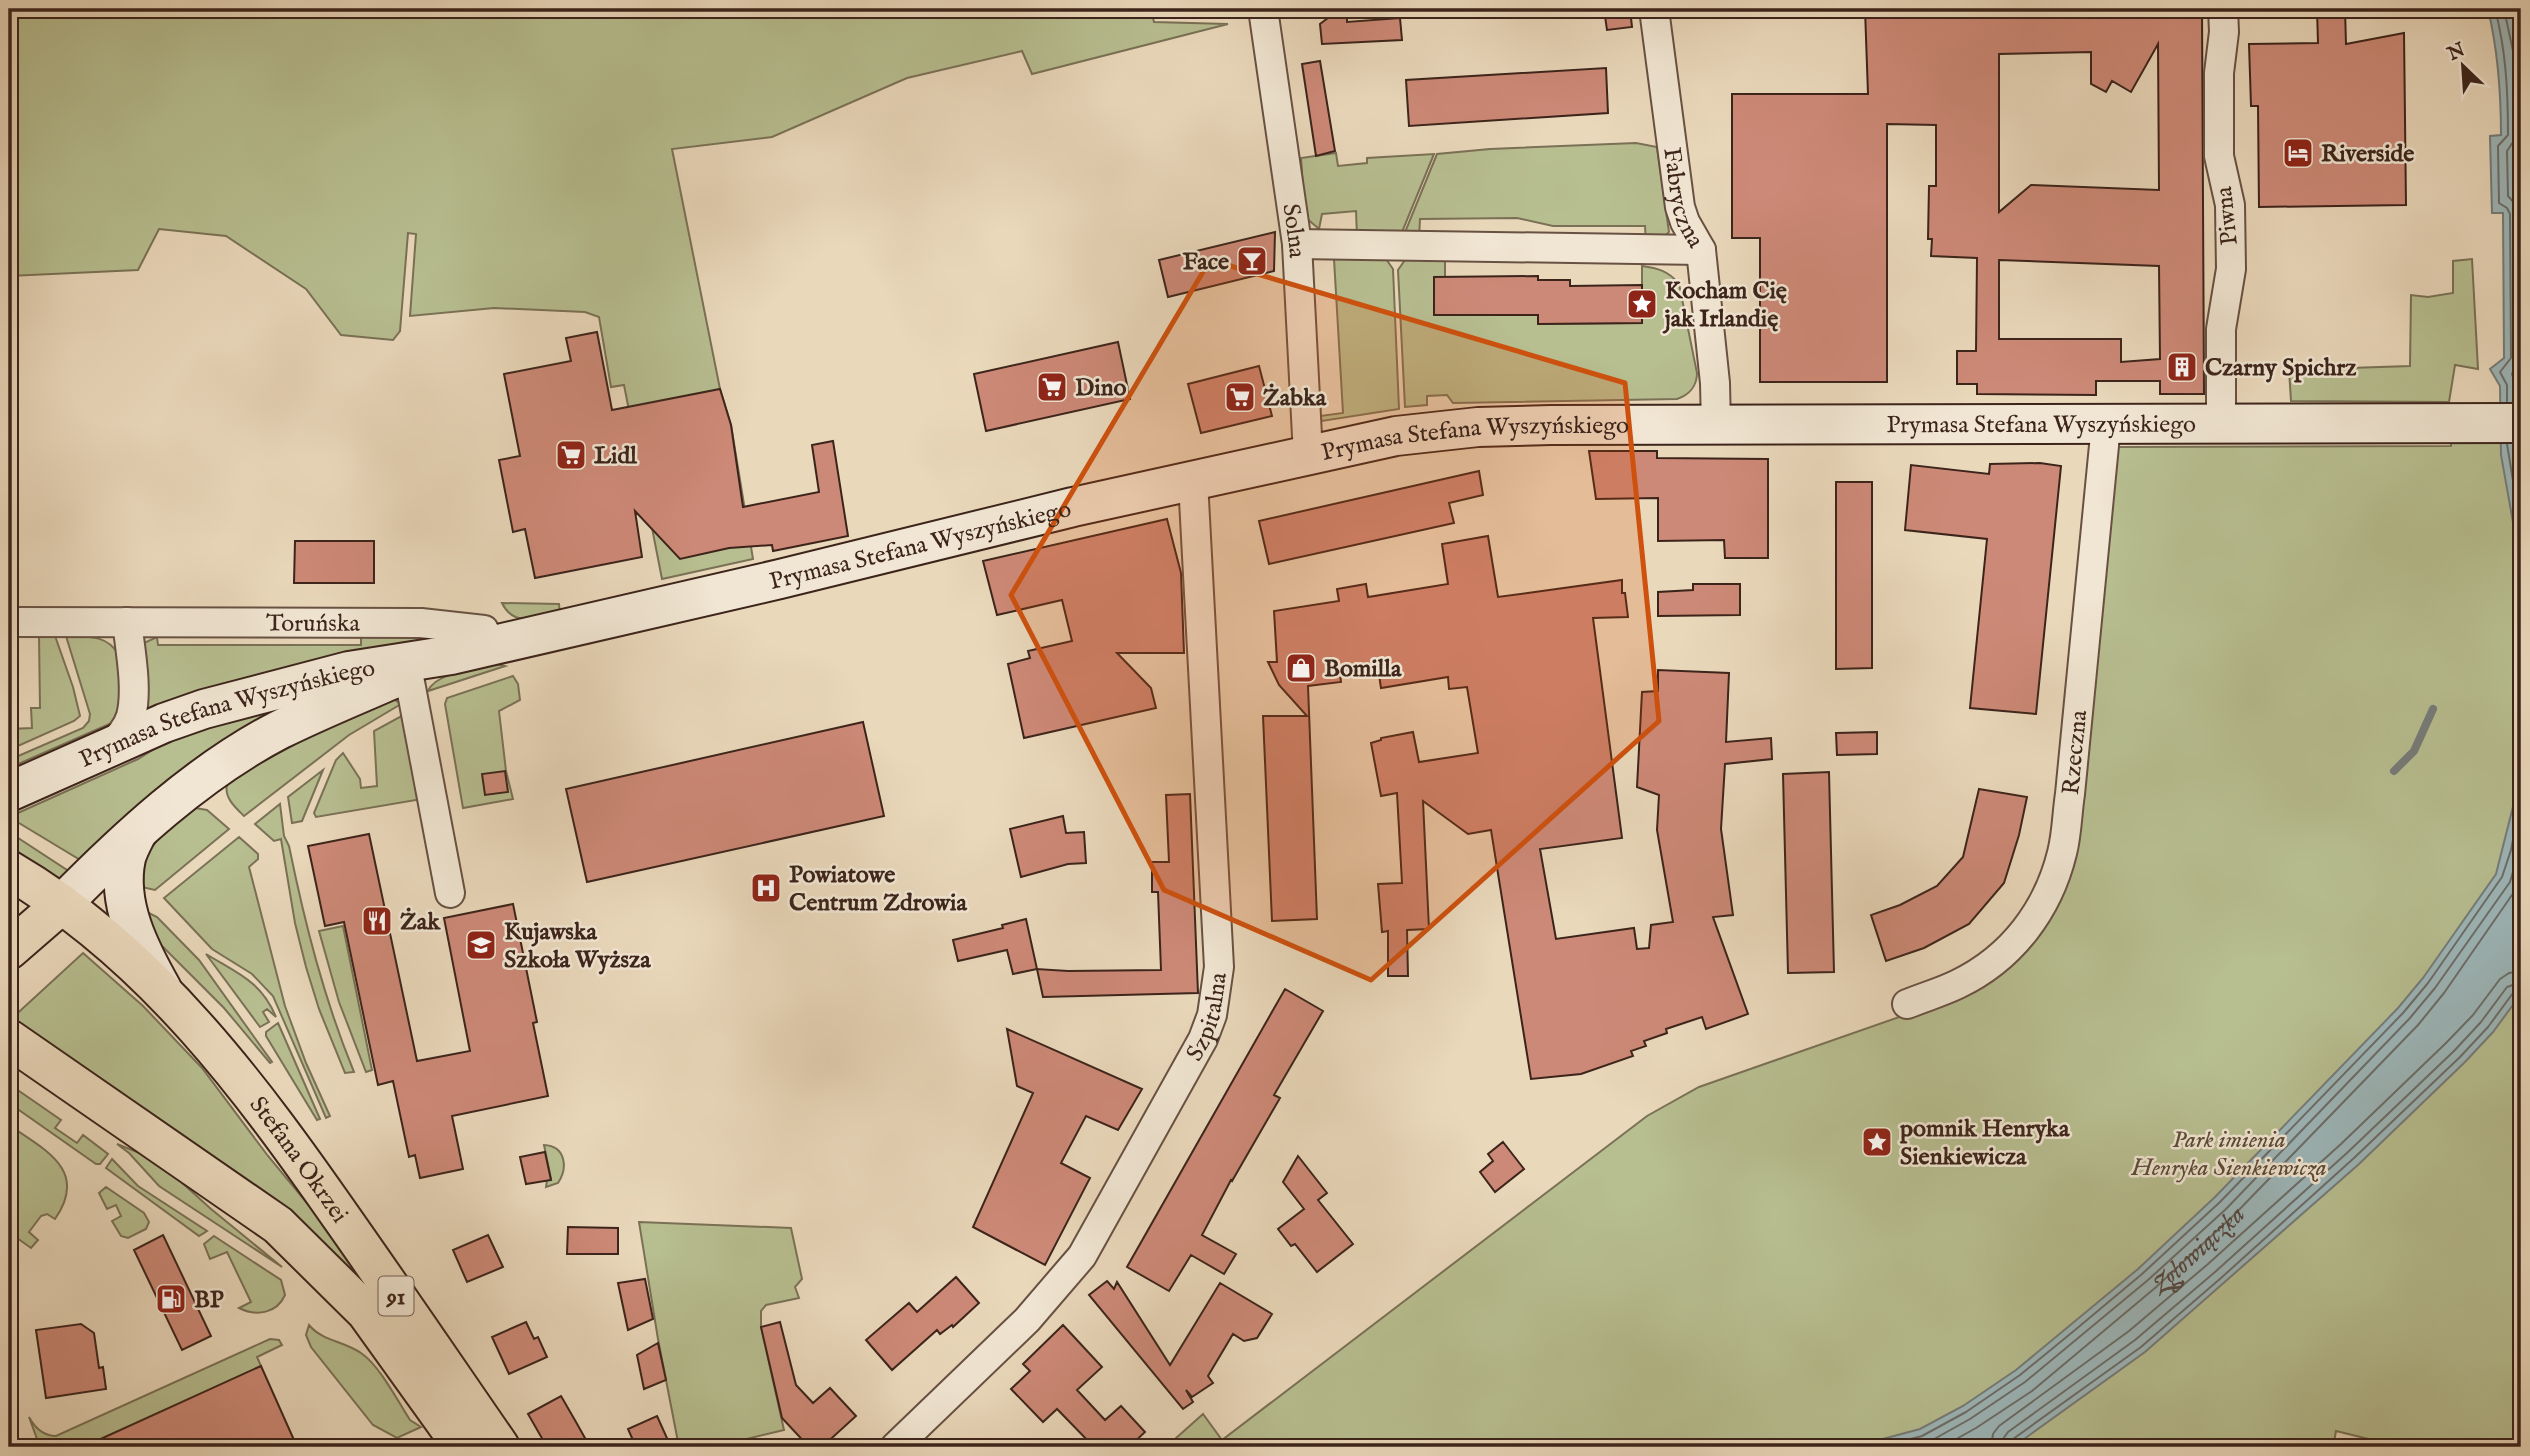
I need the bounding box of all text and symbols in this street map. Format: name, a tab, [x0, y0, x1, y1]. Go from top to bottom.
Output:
north arrow	[2428, 32, 2498, 102]
text: N	[2443, 38, 2470, 67]
hotel icon: Riverside	[2281, 136, 2315, 170]
place label: Riverside	[2321, 139, 2414, 170]
street label: Fabryczna	[1655, 146, 1711, 254]
street label: Piwna	[2209, 184, 2246, 247]
street label: Solna	[1274, 202, 1312, 259]
bar icon: Face	[1235, 244, 1269, 278]
place label: Face	[1182, 247, 1229, 278]
place label: Kocham Cię jak Irlandię	[1662, 276, 1787, 335]
place icon: Kocham Cię jak Irlandię	[1625, 287, 1659, 321]
building icon: Czarny Spichrz	[2165, 350, 2199, 384]
place label: Czarny Spichrz	[2205, 353, 2356, 384]
supermarket icon: Dino	[1035, 370, 1069, 404]
place label: Dino	[1075, 373, 1126, 404]
supermarket icon: Żabka	[1223, 380, 1257, 414]
place label: Żabka	[1263, 383, 1327, 414]
street label: Prymasa Stefana Wyszyńskiego	[1886, 410, 2196, 441]
street label: Prymasa Stefana Wyszyńskiego	[1319, 411, 1629, 469]
supermarket icon: Lidl	[554, 438, 588, 472]
place label: Lidl	[594, 441, 637, 472]
street label: Prymasa Stefana Wyszyńskiego	[766, 494, 1074, 598]
street label: Toruńska	[266, 609, 361, 640]
shop icon: Bomilla	[1284, 651, 1318, 685]
street label: Prymasa Stefana Wyszyńskiego	[75, 653, 377, 776]
place label: Bomilla	[1324, 654, 1402, 685]
street label: Rzeczna	[2056, 708, 2095, 796]
place label: Powiatowe Centrum Zdrowia	[789, 860, 967, 919]
hospital icon: Powiatowe Centrum Zdrowia	[749, 871, 783, 905]
restaurant icon: Żak	[360, 904, 394, 938]
place label: Żak	[400, 907, 441, 938]
place label: Kujawska Szkoła Wyższa	[504, 917, 651, 976]
school or university icon: Kujawska Szkoła Wyższa	[464, 928, 498, 962]
street label: Szpitalna	[1180, 970, 1235, 1067]
street label: Stefana Okrzei	[242, 1091, 354, 1229]
place label: pomnik Henryka Sienkiewicza	[1899, 1114, 2070, 1173]
place icon: pomnik Henryka Sienkiewicza	[1860, 1125, 1894, 1159]
park label: Park imienia Henryka Sienkiewicza	[2130, 1125, 2327, 1184]
water label: Zgłowiączka	[2143, 1199, 2253, 1304]
road number: 91	[378, 1276, 414, 1316]
fuel station icon: BP	[154, 1282, 188, 1316]
place label: BP	[194, 1285, 224, 1316]

